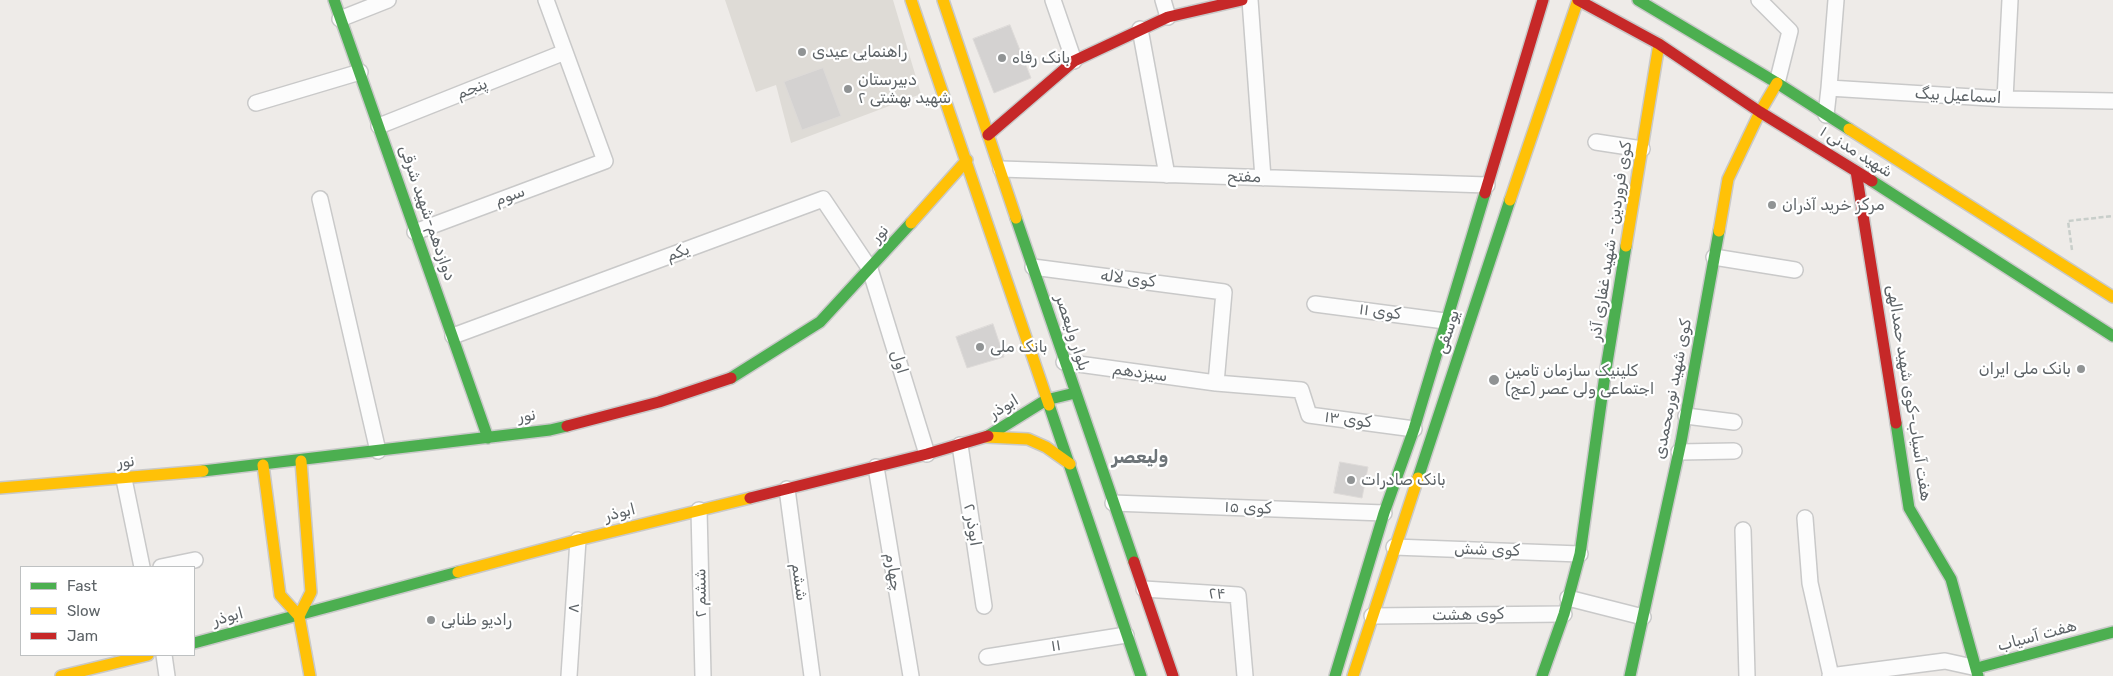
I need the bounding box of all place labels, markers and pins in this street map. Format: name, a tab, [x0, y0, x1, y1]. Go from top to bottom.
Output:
place label: راهنمایی عیدی	[812, 42, 907, 62]
marker: راهنمایی عیدی	[796, 46, 808, 58]
place label: بانک رفاه	[1012, 48, 1070, 68]
marker: بانک رفاه	[996, 52, 1008, 64]
place label: دبیرستان شهید بهشتی ۲	[858, 70, 951, 108]
marker: دبیرستان شهید بهشتی ۲	[842, 83, 854, 95]
place label: مرکز خرید آذران	[1782, 195, 1885, 215]
marker: مرکز خرید آذران	[1766, 199, 1778, 211]
place label: بانک ملی	[990, 337, 1048, 357]
marker: بانک ملی	[974, 341, 986, 353]
place label: بانک ملی ایران	[1979, 359, 2071, 379]
place label: کلینیک سازمان تامین اجتماعی ولی عصر (عج)	[1505, 361, 1654, 399]
marker: بانک ملی ایران	[2075, 363, 2087, 375]
marker: کلینیک سازمان تامین اجتماعی ولی عصر (عج)	[1487, 373, 1501, 387]
place label: بانک صادرات	[1361, 470, 1446, 490]
marker: بانک صادرات	[1345, 474, 1357, 486]
place label: رادیو طنابی	[441, 610, 512, 630]
marker: رادیو طنابی	[425, 614, 437, 626]

